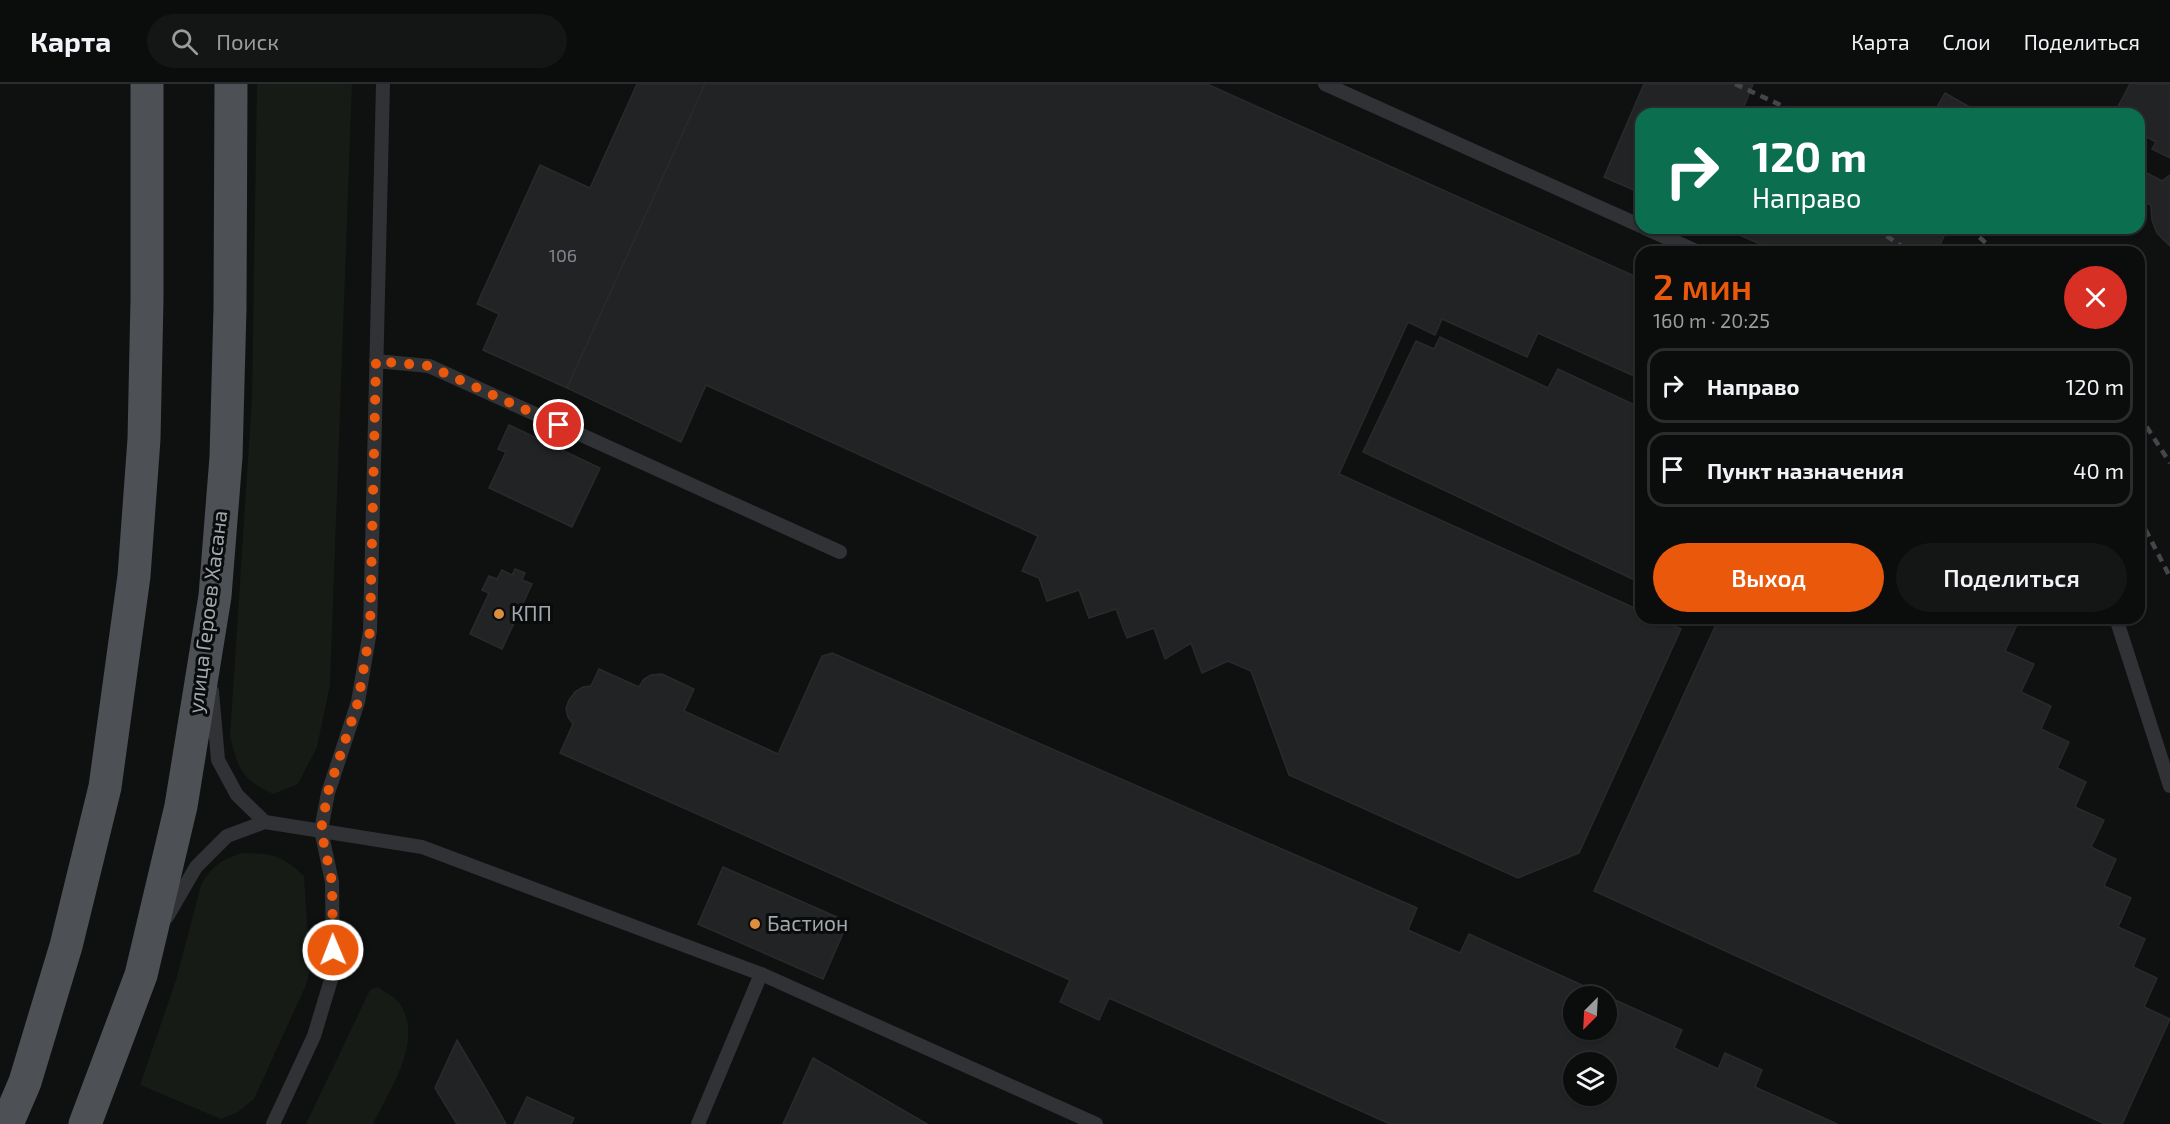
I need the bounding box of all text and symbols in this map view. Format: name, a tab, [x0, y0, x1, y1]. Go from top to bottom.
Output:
search box	[147, 14, 567, 68]
text: Карта	[30, 24, 111, 58]
icon: search	[168, 25, 201, 58]
text: Поиск	[216, 28, 279, 54]
text: Карта	[1851, 29, 1910, 54]
text: Слои	[1943, 29, 1991, 54]
text: Поделиться	[2024, 29, 2140, 54]
text: 120 m	[1752, 130, 1867, 180]
icon: right	[1653, 132, 1731, 210]
text: Направо	[1752, 181, 1861, 213]
house number: 106	[549, 244, 577, 266]
text: 2 мин	[1653, 264, 1752, 307]
button: close	[2064, 266, 2127, 329]
text: 160 m · 20:25	[1653, 308, 1770, 332]
icon: right	[1656, 369, 1689, 402]
text: Направо	[1707, 373, 1800, 399]
text: 120 m	[2065, 373, 2124, 399]
pin	[533, 399, 584, 450]
icon: arrive	[542, 408, 575, 441]
icon: arrive	[1656, 453, 1689, 486]
text: Пункт назначения	[1707, 457, 1904, 483]
text: 40 m	[2073, 457, 2124, 483]
street label: улица Героев Хасана	[182, 509, 232, 715]
button: Выход	[1653, 543, 1884, 612]
button: Поделиться	[1896, 543, 2127, 612]
place label: КПП	[511, 600, 552, 625]
marker: КПП	[492, 607, 506, 621]
place label: Бастион	[767, 910, 848, 935]
marker: Бастион	[748, 917, 762, 931]
position arrow	[301, 918, 365, 982]
north arrow	[1563, 986, 1617, 1040]
map controls	[1563, 986, 1617, 1106]
button: layers	[1563, 1052, 1617, 1106]

